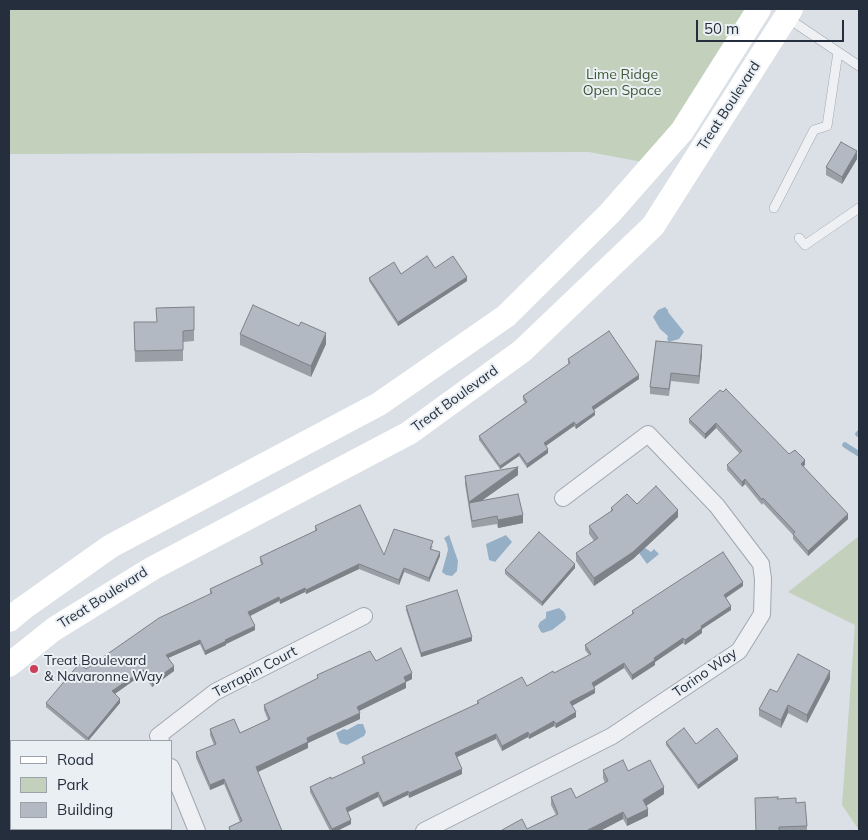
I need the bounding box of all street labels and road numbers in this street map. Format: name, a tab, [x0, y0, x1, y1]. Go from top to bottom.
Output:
street label: Treat Boulevard	[694, 58, 764, 154]
street label: Treat Boulevard	[409, 362, 501, 436]
street label: Treat Boulevard	[55, 564, 151, 632]
street label: Terrapin Court	[210, 643, 300, 701]
street label: Torino Way	[670, 645, 740, 701]

